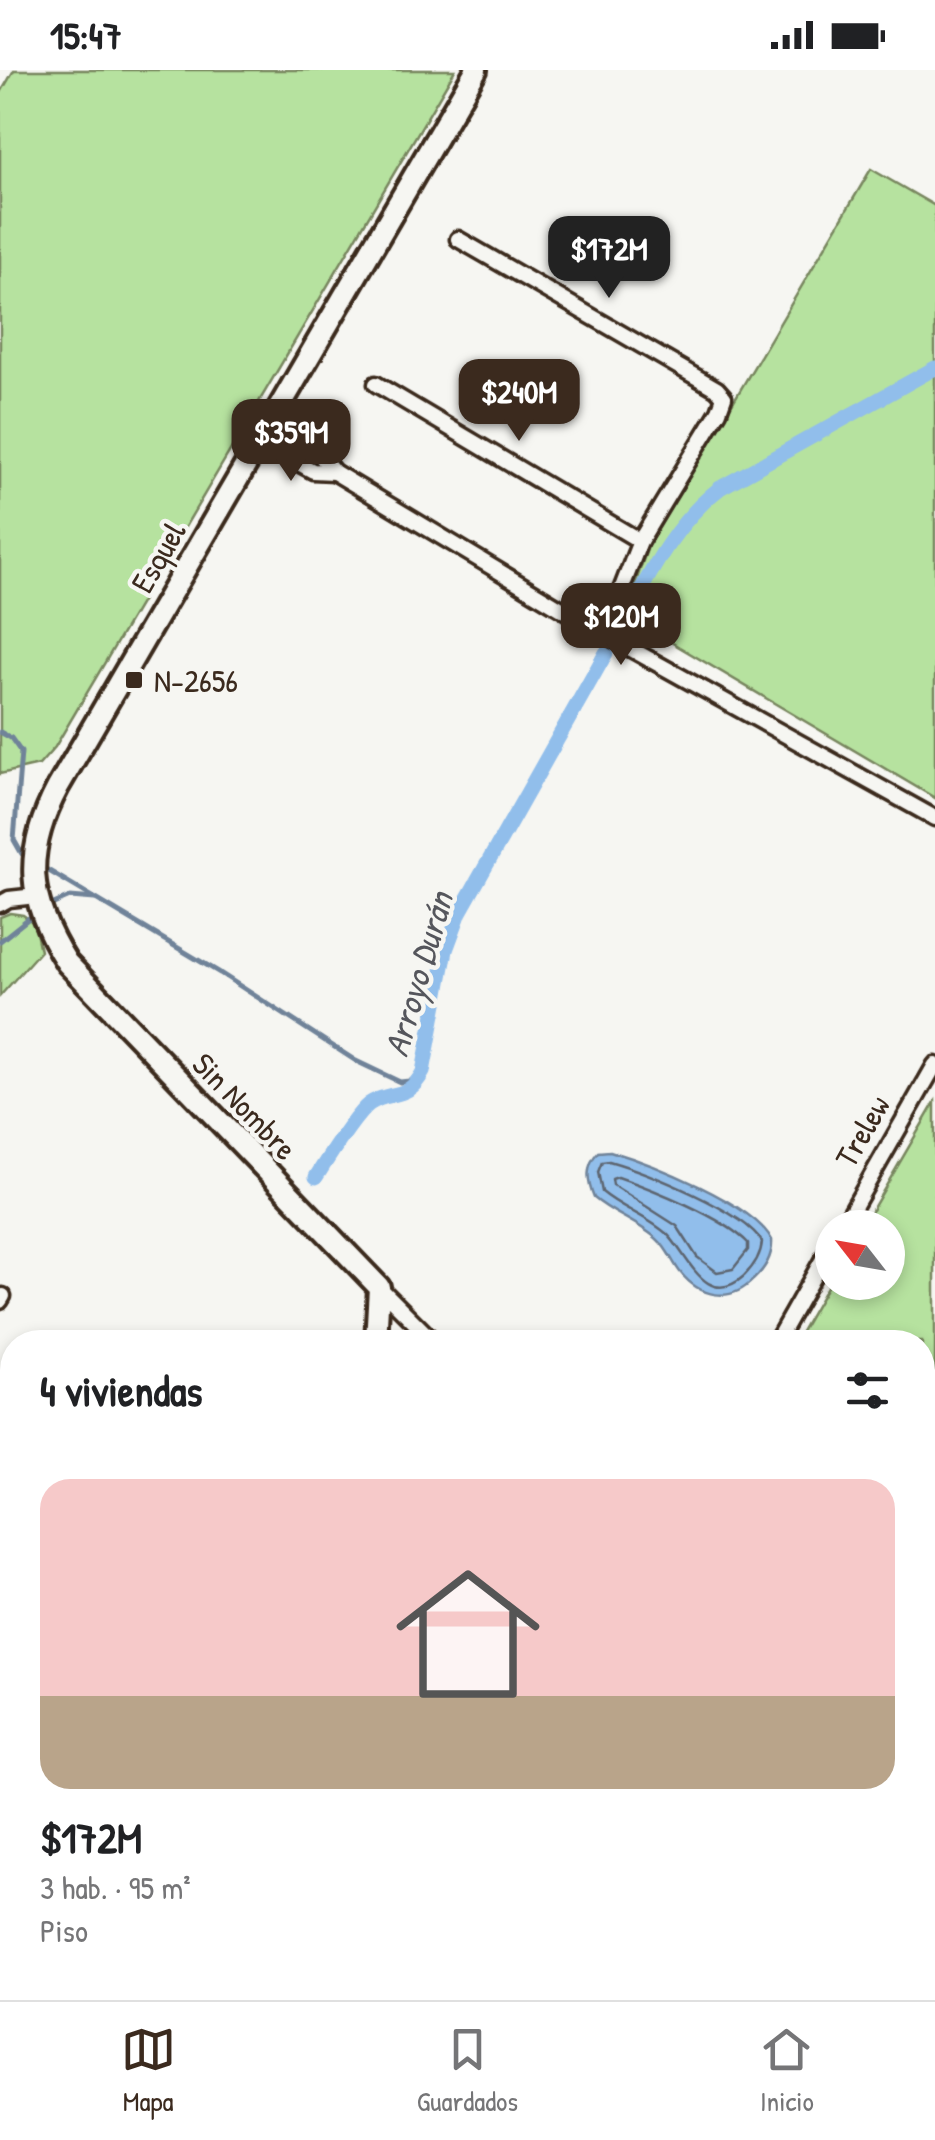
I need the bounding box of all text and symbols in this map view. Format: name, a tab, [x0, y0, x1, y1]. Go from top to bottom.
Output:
text: 15:47	[50, 9, 122, 61]
pin: $172M	[539, 216, 679, 301]
text: $172M	[570, 227, 648, 270]
pin: $240M	[449, 359, 589, 444]
text: $240M	[481, 370, 557, 413]
pin: $359M	[221, 399, 361, 484]
text: $359M	[254, 410, 328, 453]
street label: Esquel	[121, 513, 196, 600]
pin: $120M	[551, 583, 691, 668]
text: $120M	[583, 594, 659, 637]
place label: N-2656	[154, 659, 238, 702]
marker: N-2656	[123, 669, 145, 691]
water label: Arroyo Durán	[372, 883, 465, 1062]
street label: Sin Nombre	[183, 1043, 307, 1169]
street label: Trelew	[824, 1087, 900, 1175]
north arrow	[815, 1210, 905, 1300]
map controls	[815, 1210, 905, 1300]
text: 4 viviendas	[40, 1362, 203, 1419]
icon: filters	[840, 1363, 895, 1418]
icon: home	[378, 1544, 558, 1724]
text: $172M	[40, 1809, 142, 1866]
text: 3 hab. · 95 m²	[40, 1866, 191, 1909]
text: Piso	[40, 1909, 88, 1952]
tab: Mapa	[121, 2022, 176, 2120]
tab: Guardados	[417, 2022, 518, 2120]
tab: Inicio	[759, 2022, 814, 2120]

